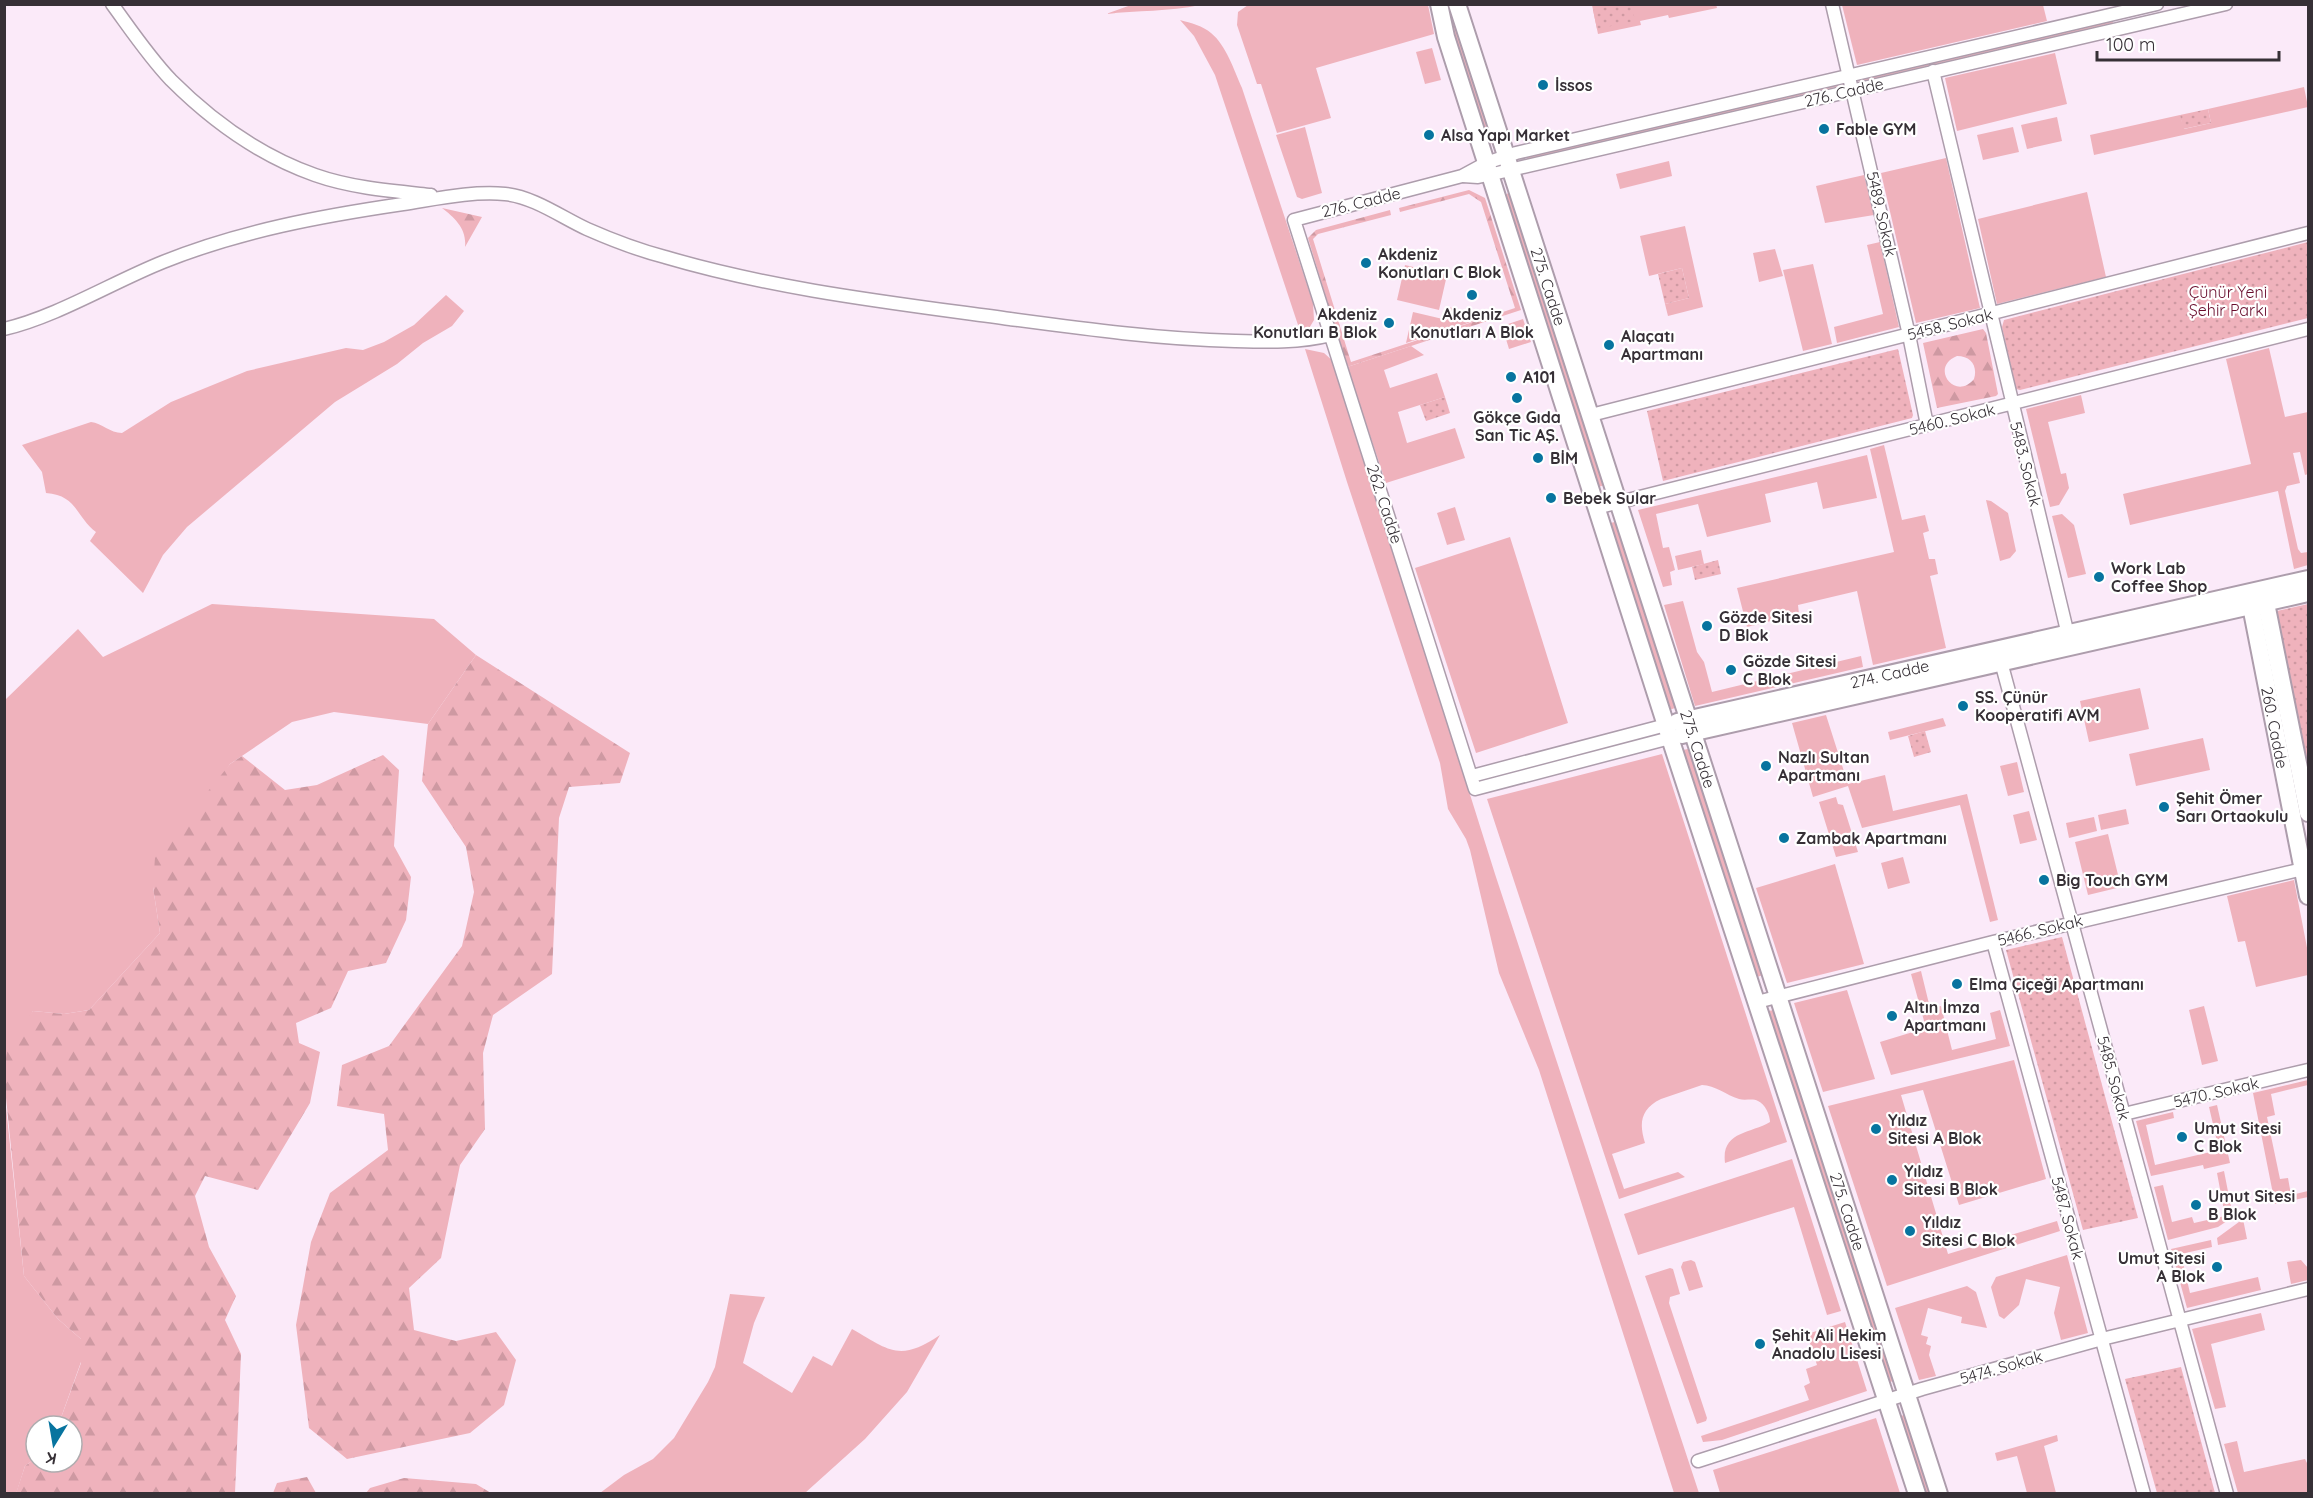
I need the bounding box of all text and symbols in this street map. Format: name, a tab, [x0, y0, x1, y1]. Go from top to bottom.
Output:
scale bar	[2097, 24, 2278, 62]
text: 100 m	[2106, 33, 2155, 56]
street label: 276. Cadde	[1802, 73, 1886, 111]
place label: İssos	[1555, 75, 1593, 95]
marker: İssos	[1536, 78, 1550, 92]
place label: Fable GYM	[1836, 119, 1916, 139]
marker: Fable GYM	[1817, 122, 1831, 136]
place label: Alsa Yapı Market	[1441, 125, 1570, 145]
marker: Alsa Yapı Market	[1422, 128, 1436, 142]
street label: 5489. Sokak	[1862, 169, 1902, 259]
street label: 276. Cadde	[1319, 183, 1403, 221]
place label: Akdeniz Konutları C Blok	[1378, 244, 1501, 282]
street label: 275. Cadde	[1526, 245, 1570, 328]
marker: Akdeniz Konutları C Blok	[1359, 256, 1373, 270]
park label: Çünür Yeni Şehir Parkı	[2189, 282, 2267, 320]
marker: Akdeniz Konutları A Blok	[1465, 288, 1479, 302]
place label: Akdeniz Konutları B Blok	[1253, 304, 1377, 342]
place label: Akdeniz Konutları A Blok	[1410, 304, 1534, 342]
street label: 5458. Sokak	[1905, 304, 1995, 344]
marker: Akdeniz Konutları B Blok	[1382, 316, 1396, 330]
place label: Alaçatı Apartmanı	[1621, 326, 1703, 364]
marker: Alaçatı Apartmanı	[1602, 338, 1616, 352]
place label: A101	[1523, 367, 1556, 387]
marker: A101	[1504, 370, 1518, 384]
marker: Gökçe Gıda San Tic AŞ.	[1510, 391, 1524, 405]
street label: 5460. Sokak	[1907, 399, 1997, 439]
place label: Gökçe Gıda San Tic AŞ.	[1473, 407, 1561, 445]
street label: 5483. Sokak	[2006, 419, 2046, 509]
place label: BİM	[1550, 448, 1578, 468]
marker: BİM	[1531, 451, 1545, 465]
street label: 262. Cadde	[1363, 462, 1407, 546]
place label: Bebek Sular	[1563, 488, 1656, 508]
marker: Bebek Sular	[1544, 491, 1558, 505]
place label: Work Lab Coffee Shop	[2111, 558, 2207, 596]
marker: Work Lab Coffee Shop	[2092, 570, 2106, 584]
place label: Gözde Sitesi D Blok	[1719, 607, 1812, 645]
marker: Gözde Sitesi D Blok	[1700, 619, 1714, 633]
place label: Gözde Sitesi C Blok	[1743, 651, 1836, 689]
street label: 274. Cadde	[1848, 655, 1931, 692]
marker: Gözde Sitesi C Blok	[1724, 663, 1738, 677]
street label: 260. Cadde	[2257, 685, 2293, 770]
place label: SS. Çünür Kooperatifi AVM	[1975, 687, 2100, 725]
marker: SS. Çünür Kooperatifi AVM	[1956, 699, 1970, 713]
street label: 275. Cadde	[1676, 707, 1720, 791]
place label: Nazlı Sultan Apartmanı	[1778, 747, 1869, 785]
marker: Nazlı Sultan Apartmanı	[1759, 759, 1773, 773]
place label: Şehit Ömer Sarı Ortaokulu	[2176, 788, 2289, 826]
marker: Şehit Ömer Sarı Ortaokulu	[2157, 800, 2171, 814]
place label: Zambak Apartmanı	[1796, 828, 1947, 848]
marker: Zambak Apartmanı	[1777, 831, 1791, 845]
place label: Big Touch GYM	[2056, 870, 2168, 890]
marker: Big Touch GYM	[2037, 873, 2051, 887]
street label: 5466. Sokak	[1995, 910, 2085, 950]
place label: Elma Çiçeği Apartmanı	[1969, 974, 2144, 994]
marker: Elma Çiçeği Apartmanı	[1950, 977, 1964, 991]
place label: Altın İmza Apartmanı	[1904, 997, 1986, 1035]
marker: Altın İmza Apartmanı	[1885, 1009, 1899, 1023]
street label: 5485. Sokak	[2093, 1033, 2135, 1123]
street label: 5470. Sokak	[2171, 1072, 2261, 1112]
place label: Yıldız Sitesi A Blok	[1888, 1110, 1982, 1148]
place label: Umut Sitesi C Blok	[2194, 1118, 2281, 1156]
marker: Yıldız Sitesi A Blok	[1869, 1122, 1883, 1136]
marker: Umut Sitesi C Blok	[2175, 1130, 2189, 1144]
place label: Yıldız Sitesi B Blok	[1904, 1161, 1998, 1199]
street label: 275. Cadde	[1826, 1170, 1870, 1253]
marker: Yıldız Sitesi B Blok	[1885, 1173, 1899, 1187]
street label: 5487. Sokak	[2047, 1174, 2089, 1262]
place label: Umut Sitesi B Blok	[2208, 1186, 2295, 1224]
marker: Umut Sitesi B Blok	[2189, 1198, 2203, 1212]
place label: Yıldız Sitesi C Blok	[1922, 1212, 2015, 1250]
marker: Yıldız Sitesi C Blok	[1903, 1224, 1917, 1238]
place label: Umut Sitesi A Blok	[2118, 1248, 2205, 1286]
marker: Umut Sitesi A Blok	[2210, 1260, 2224, 1274]
place label: Şehit Ali Hekim Anadolu Lisesi	[1772, 1325, 1887, 1363]
marker: Şehit Ali Hekim Anadolu Lisesi	[1753, 1337, 1767, 1351]
street label: 5474. Sokak	[1957, 1346, 2045, 1388]
north arrow	[24, 1414, 84, 1474]
text: K	[44, 1448, 58, 1470]

